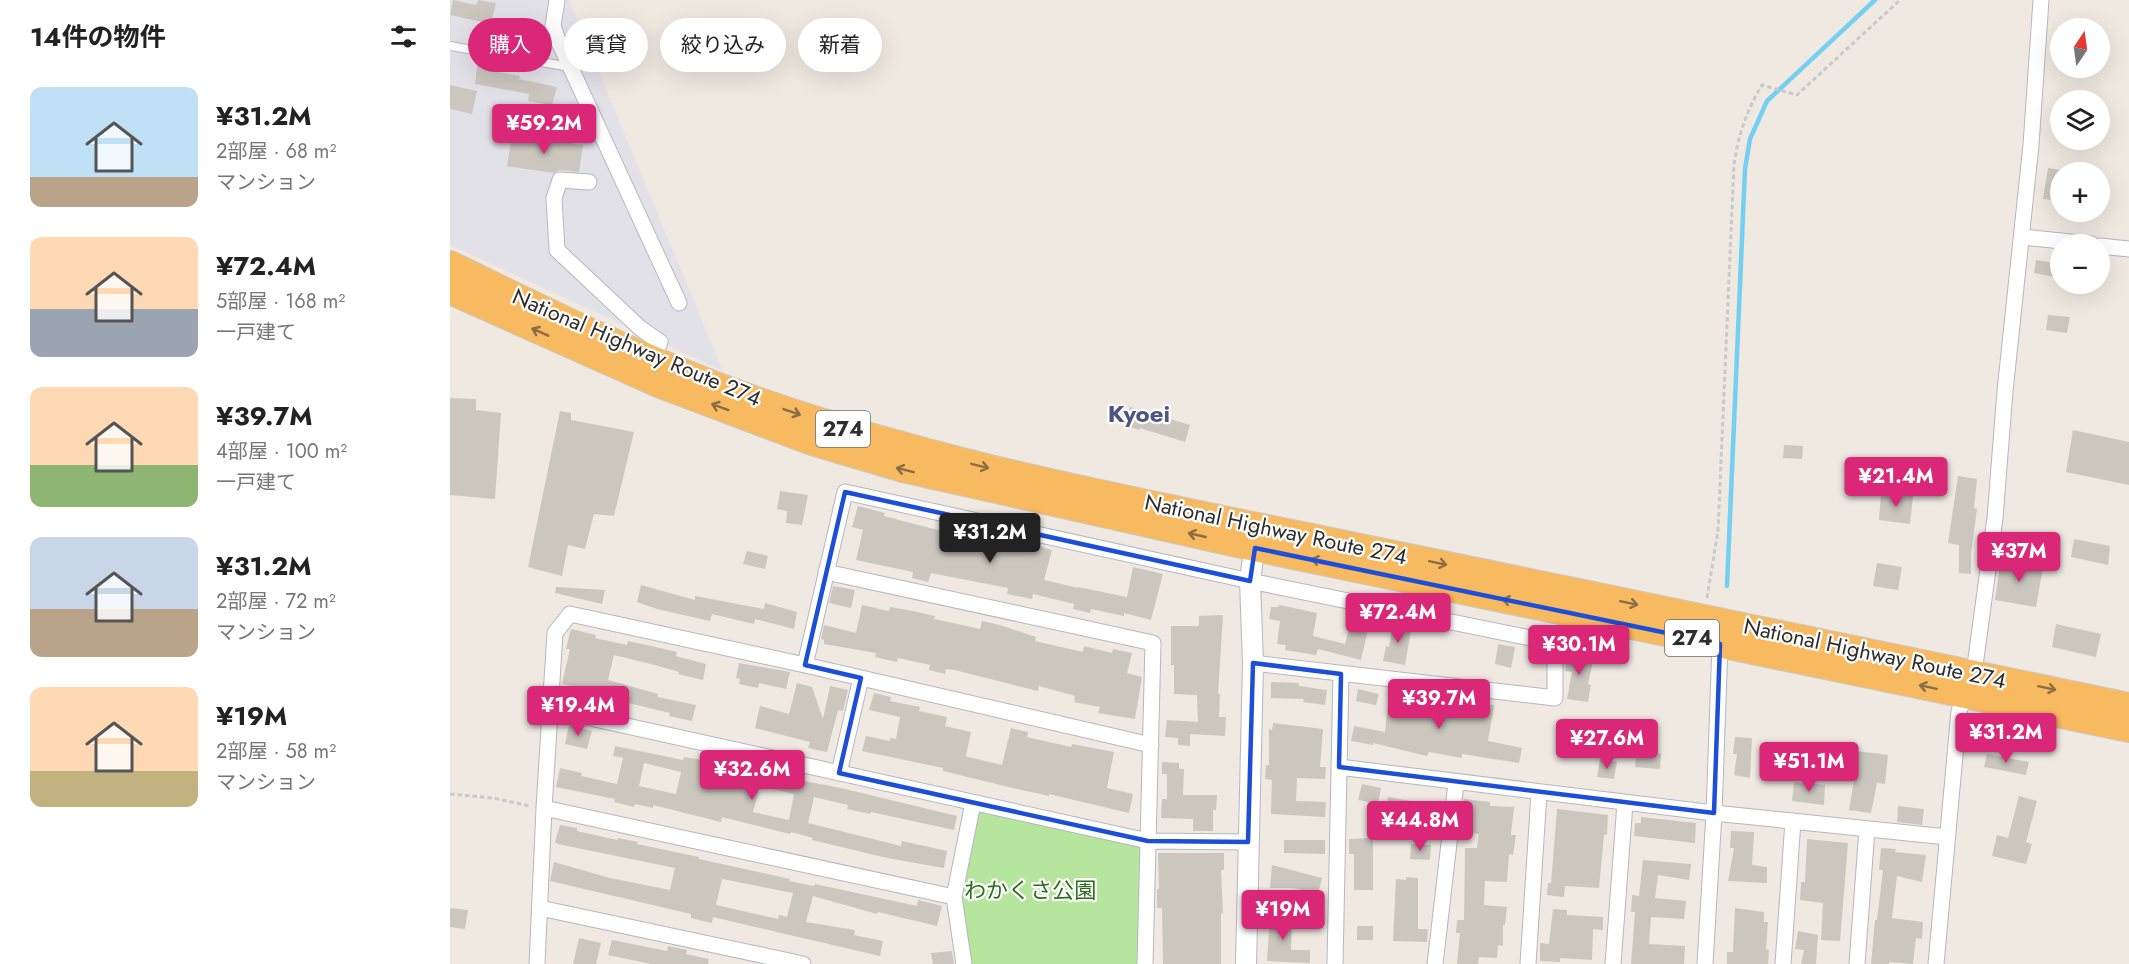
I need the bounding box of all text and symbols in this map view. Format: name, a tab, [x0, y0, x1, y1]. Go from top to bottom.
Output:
text: 14件の物件	[30, 18, 165, 56]
chip: 購入	[468, 18, 552, 72]
chip: 賃貸	[564, 18, 648, 72]
chip: 絞り込み	[660, 18, 786, 72]
chip: 新着	[798, 18, 882, 72]
north arrow	[2050, 18, 2110, 78]
map controls	[2050, 18, 2110, 294]
icon: filters	[387, 20, 420, 53]
button: layers	[2050, 90, 2110, 150]
text: ¥31.2M	[216, 97, 311, 135]
pin: ¥59.2M	[495, 104, 593, 155]
text: ¥59.2M	[506, 109, 582, 138]
icon: home	[78, 111, 150, 183]
text: 2部屋 · 68 m²	[216, 137, 336, 166]
button: +	[2050, 162, 2110, 222]
text: マンション	[216, 168, 316, 197]
button: −	[2050, 234, 2110, 294]
text: ¥72.4M	[216, 247, 316, 285]
icon: home	[78, 261, 150, 333]
street label: National Highway Route 274	[508, 280, 767, 414]
text: 5部屋 · 168 m²	[216, 287, 345, 316]
text: 一戸建て	[216, 318, 296, 347]
one-way arrow	[532, 325, 550, 337]
district label: Kyoei	[1108, 396, 1170, 431]
text: ¥39.7M	[216, 397, 312, 435]
one-way arrow	[711, 400, 730, 411]
one-way arrow	[782, 408, 801, 419]
icon: home	[78, 411, 150, 483]
road number: 274	[816, 411, 870, 447]
text: 4部屋 · 100 m²	[216, 437, 347, 466]
pin: ¥21.4M	[1847, 457, 1945, 508]
one-way arrow	[970, 461, 989, 473]
text: ¥21.4M	[1859, 462, 1933, 491]
one-way arrow	[895, 463, 914, 475]
text: 一戸建て	[216, 468, 296, 497]
street label: National Highway Route 274	[1142, 486, 1410, 573]
pin: ¥31.2M	[941, 513, 1039, 564]
text: ¥31.2M	[953, 518, 1027, 547]
one-way arrow	[1188, 529, 1208, 540]
pin: ¥37M	[1983, 532, 2055, 583]
text: ¥37M	[1991, 537, 2047, 566]
text: ¥31.2M	[216, 547, 311, 585]
one-way arrow	[1311, 555, 1330, 566]
one-way arrow	[1429, 558, 1448, 570]
icon: home	[78, 561, 150, 633]
text: 2部屋 · 72 m²	[216, 587, 336, 616]
pin: ¥72.4M	[1349, 593, 1447, 644]
one-way arrow	[1501, 595, 1521, 606]
text: ¥72.4M	[1360, 598, 1436, 627]
one-way arrow	[1619, 598, 1639, 609]
street label: National Highway Route 274	[1741, 610, 2009, 697]
text: マンション	[216, 618, 316, 647]
road number: 274	[1665, 620, 1719, 656]
pin: ¥30.1M	[1530, 625, 1628, 676]
text: ¥30.1M	[1542, 630, 1616, 659]
pin: ¥39.7M	[1390, 679, 1488, 730]
one-way arrow	[1919, 681, 1938, 693]
one-way arrow	[2037, 683, 2056, 695]
text: ¥39.7M	[1402, 684, 1476, 713]
pin: ¥19.4M	[529, 686, 627, 737]
text: ¥19.4M	[541, 691, 615, 720]
text: ¥19M	[216, 697, 287, 735]
icon: home	[78, 711, 150, 783]
pin: ¥31.2M	[1957, 713, 2055, 764]
text: ¥31.2M	[1969, 718, 2043, 747]
pin: ¥27.6M	[1558, 719, 1656, 770]
text: ¥27.6M	[1570, 724, 1644, 753]
text: 2部屋 · 58 m²	[216, 737, 336, 766]
pin: ¥51.1M	[1760, 742, 1858, 793]
text: ¥51.1M	[1774, 747, 1844, 776]
pin: ¥32.6M	[703, 750, 801, 801]
text: ¥32.6M	[714, 755, 790, 784]
text: マンション	[216, 768, 316, 797]
pin: ¥44.8M	[1371, 801, 1469, 852]
text: ¥44.8M	[1381, 806, 1459, 835]
park label: わかくさ公園	[964, 874, 1096, 906]
pin: ¥19M	[1247, 890, 1319, 941]
text: ¥19M	[1256, 895, 1310, 924]

